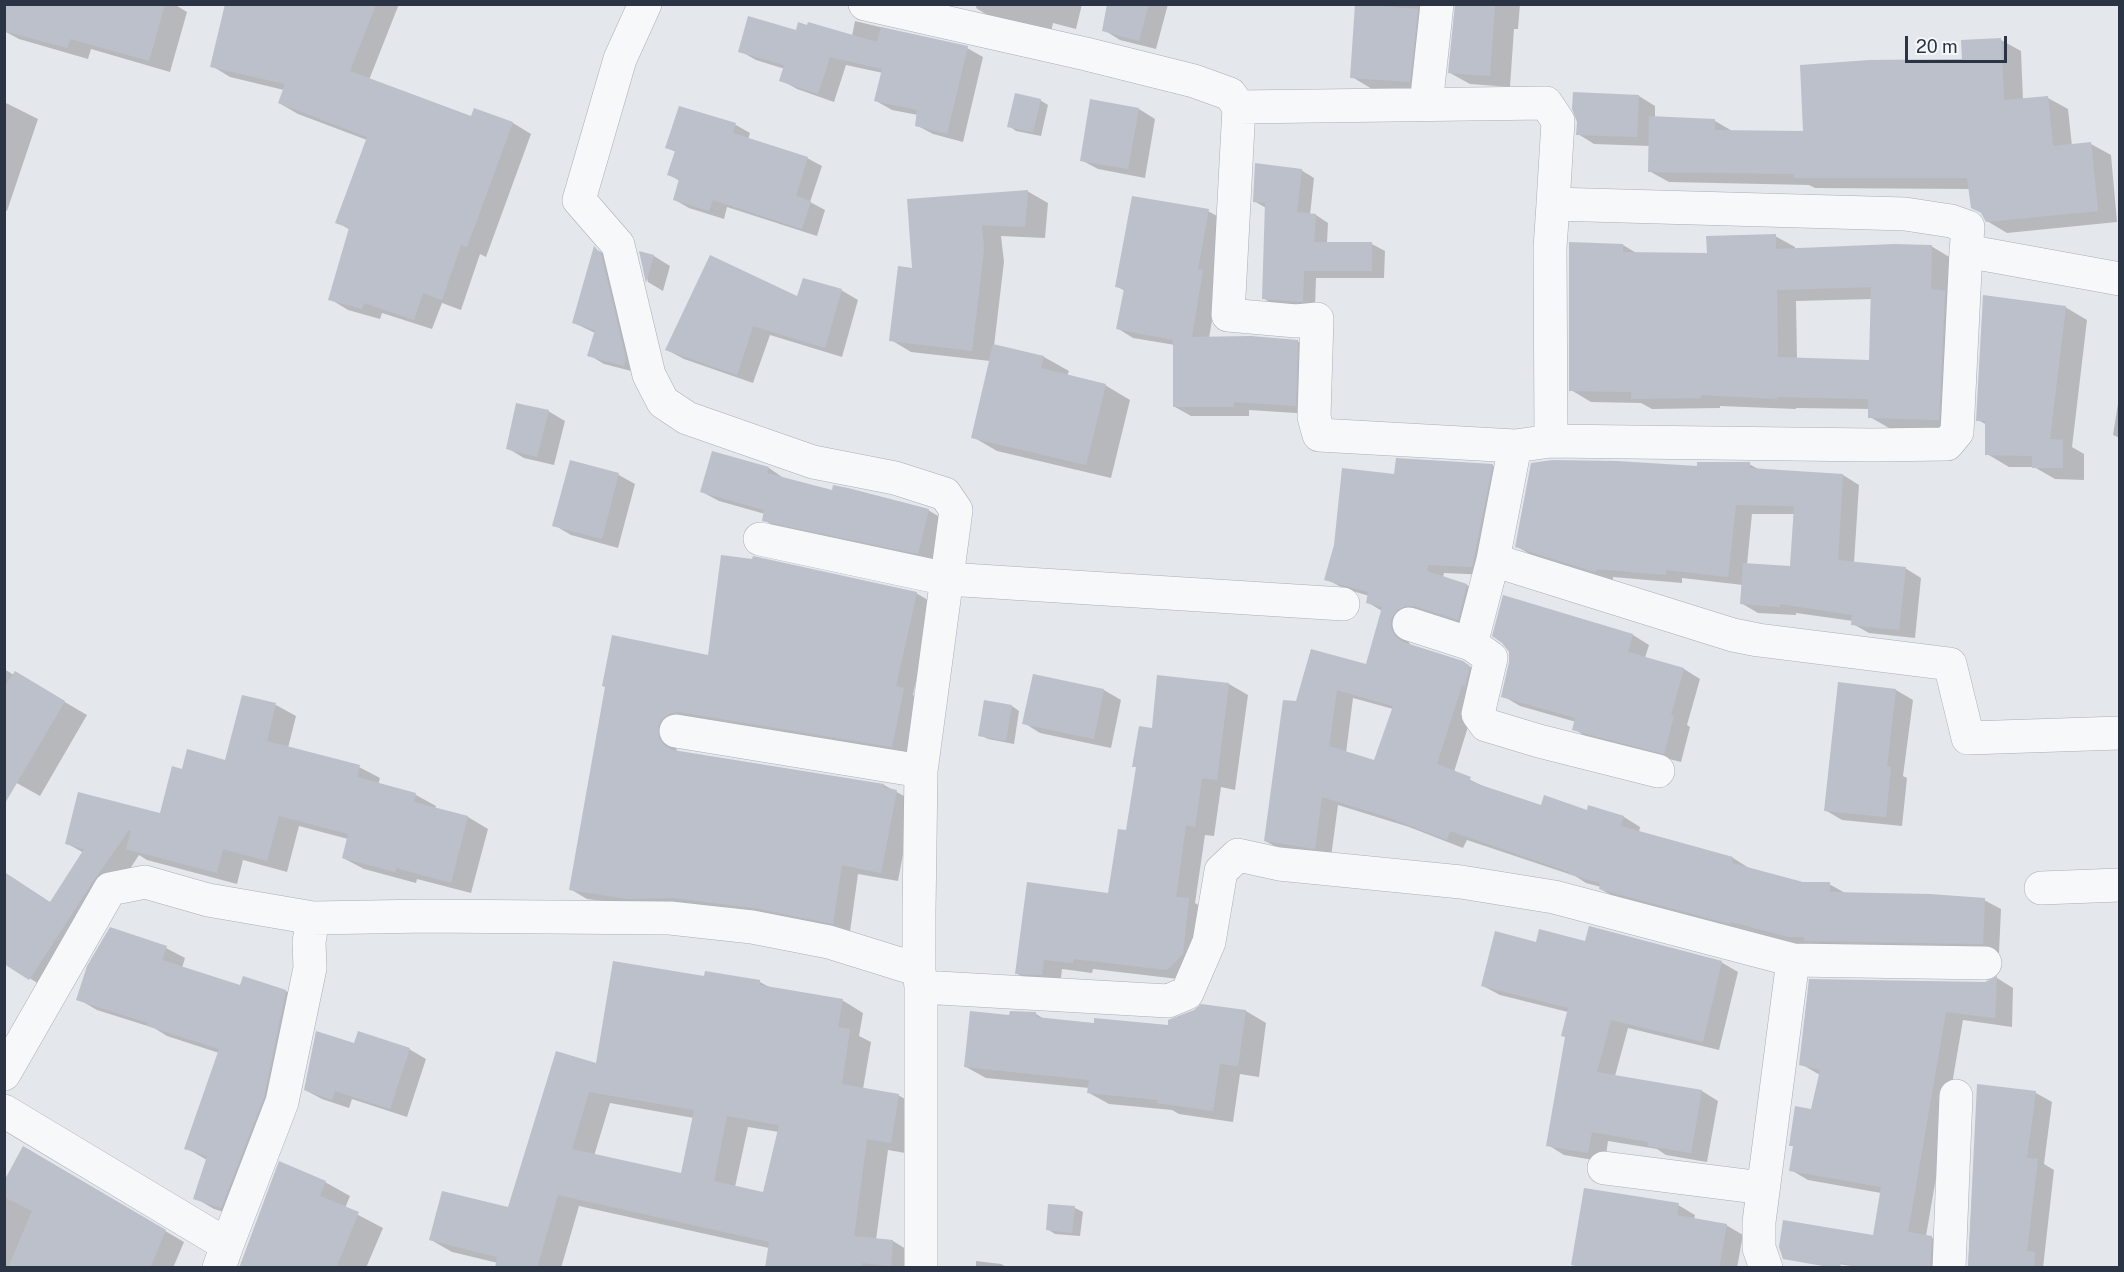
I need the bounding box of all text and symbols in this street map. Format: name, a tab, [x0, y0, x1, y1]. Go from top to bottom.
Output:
scale bar	[1908, 24, 2010, 62]
text: 20 m	[1916, 36, 1958, 57]

